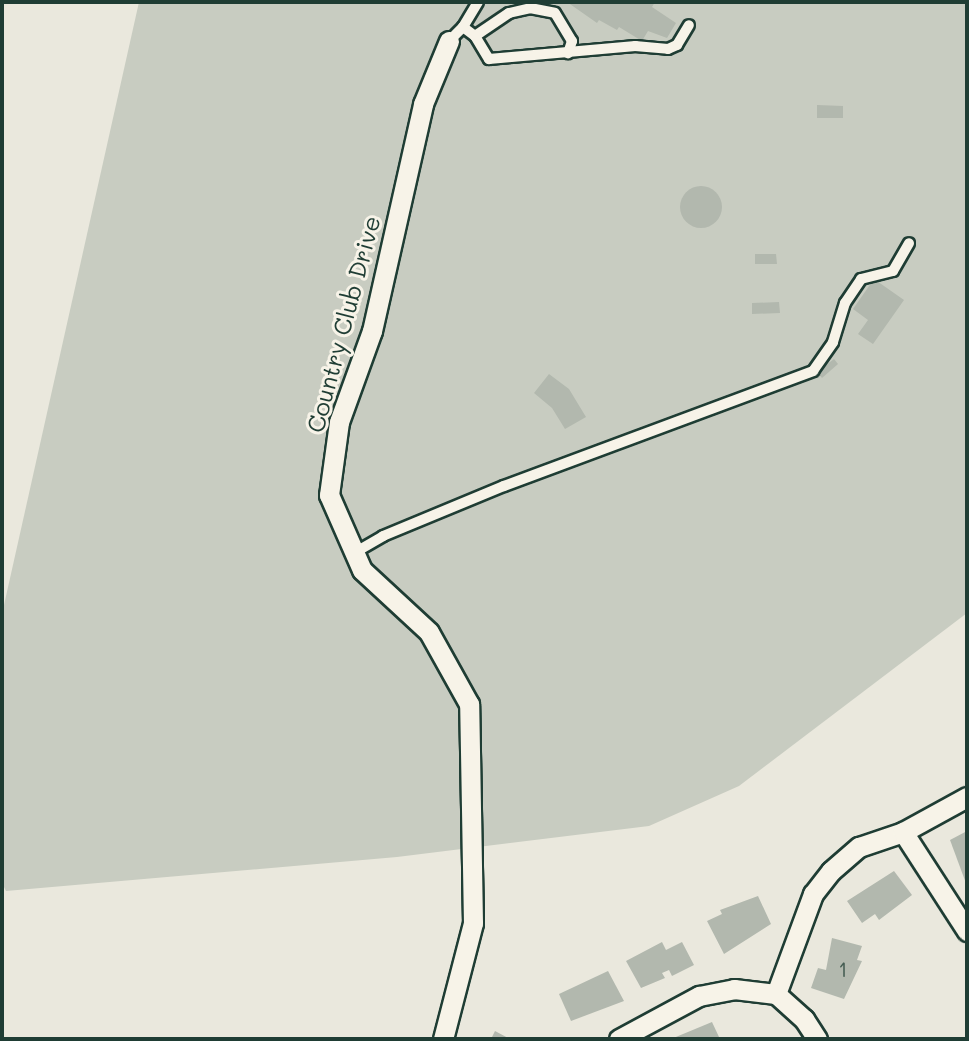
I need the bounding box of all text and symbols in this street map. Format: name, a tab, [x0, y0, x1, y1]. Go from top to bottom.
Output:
street label: Country Club Drive	[300, 212, 386, 436]
house number: 1	[838, 956, 848, 982]

